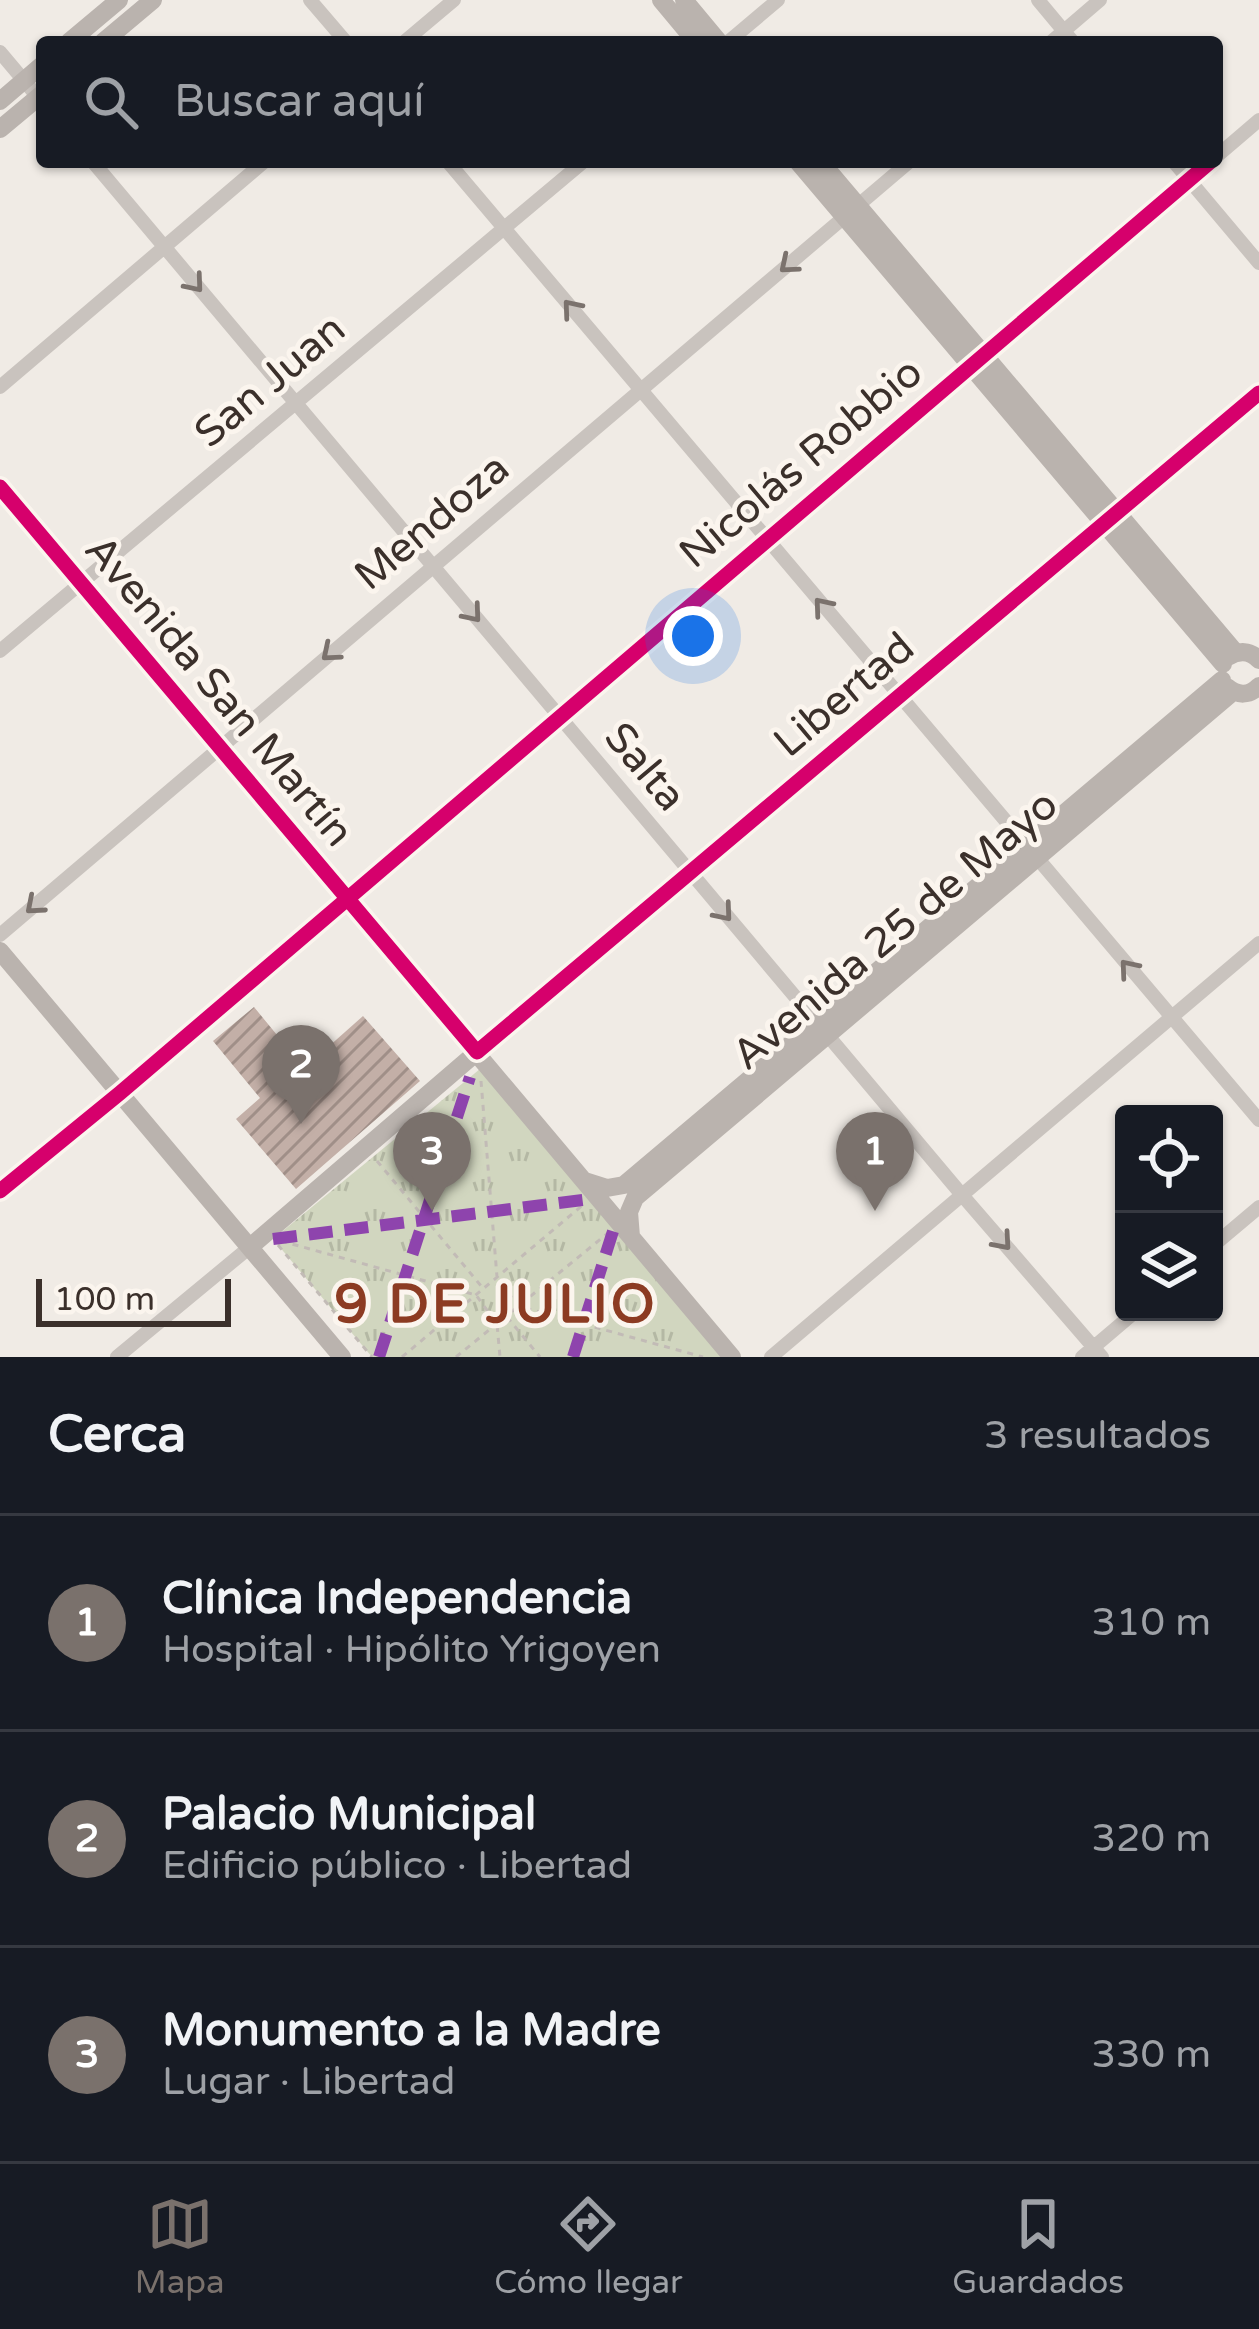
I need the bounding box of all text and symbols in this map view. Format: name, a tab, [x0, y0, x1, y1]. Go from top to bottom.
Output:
search box	[36, 36, 1223, 168]
icon: search	[78, 69, 144, 135]
text: Buscar aquí	[174, 75, 424, 129]
one-way arrow	[780, 250, 802, 272]
one-way arrow	[180, 270, 202, 292]
one-way arrow	[563, 299, 585, 321]
street label: San Juan	[185, 304, 355, 458]
street label: Nicolás Robbio	[669, 347, 933, 579]
street label: Mendoza	[344, 443, 520, 601]
street label: Avenida San Martín	[74, 525, 364, 857]
one-way arrow	[814, 598, 836, 620]
one-way arrow	[459, 600, 481, 622]
your location	[663, 606, 723, 666]
street label: Libertad	[764, 622, 924, 768]
one-way arrow	[322, 638, 344, 660]
street label: Salta	[593, 712, 697, 822]
street label: Avenida 25 de Mayo	[722, 779, 1068, 1081]
one-way arrow	[26, 892, 48, 913]
one-way arrow	[710, 899, 732, 921]
one-way arrow	[1120, 960, 1142, 982]
pin: 2	[262, 1025, 340, 1124]
map controls	[1115, 1105, 1223, 1321]
button: locate	[1115, 1105, 1223, 1213]
pin: 3	[393, 1112, 471, 1211]
pin: 1	[836, 1112, 914, 1211]
button: layers	[1115, 1213, 1223, 1321]
one-way arrow	[989, 1229, 1011, 1251]
district label: 9 DE JULIO	[334, 1272, 658, 1337]
scale bar	[36, 1273, 231, 1326]
text: 100 m	[54, 1280, 155, 1319]
text: Cerca	[48, 1404, 186, 1466]
text: 3 resultados	[984, 1412, 1211, 1459]
text: Clínica Independencia	[162, 1572, 632, 1626]
text: 1	[75, 1599, 99, 1646]
text: 310 m	[1092, 1599, 1211, 1646]
text: Hospital · Hipólito Yrigoyen	[162, 1626, 661, 1673]
text: Palacio Municipal	[162, 1788, 536, 1842]
text: 2	[75, 1815, 99, 1862]
text: 320 m	[1092, 1815, 1211, 1862]
text: Edificio público · Libertad	[162, 1842, 632, 1889]
text: Monumento a la Madre	[162, 2004, 661, 2058]
text: 3	[75, 2031, 99, 2078]
text: 330 m	[1092, 2031, 1211, 2078]
text: Lugar · Libertad	[162, 2058, 455, 2105]
tab: Mapa	[135, 2191, 225, 2302]
tab: Cómo llegar	[494, 2191, 683, 2302]
tab: Guardados	[952, 2191, 1124, 2302]

